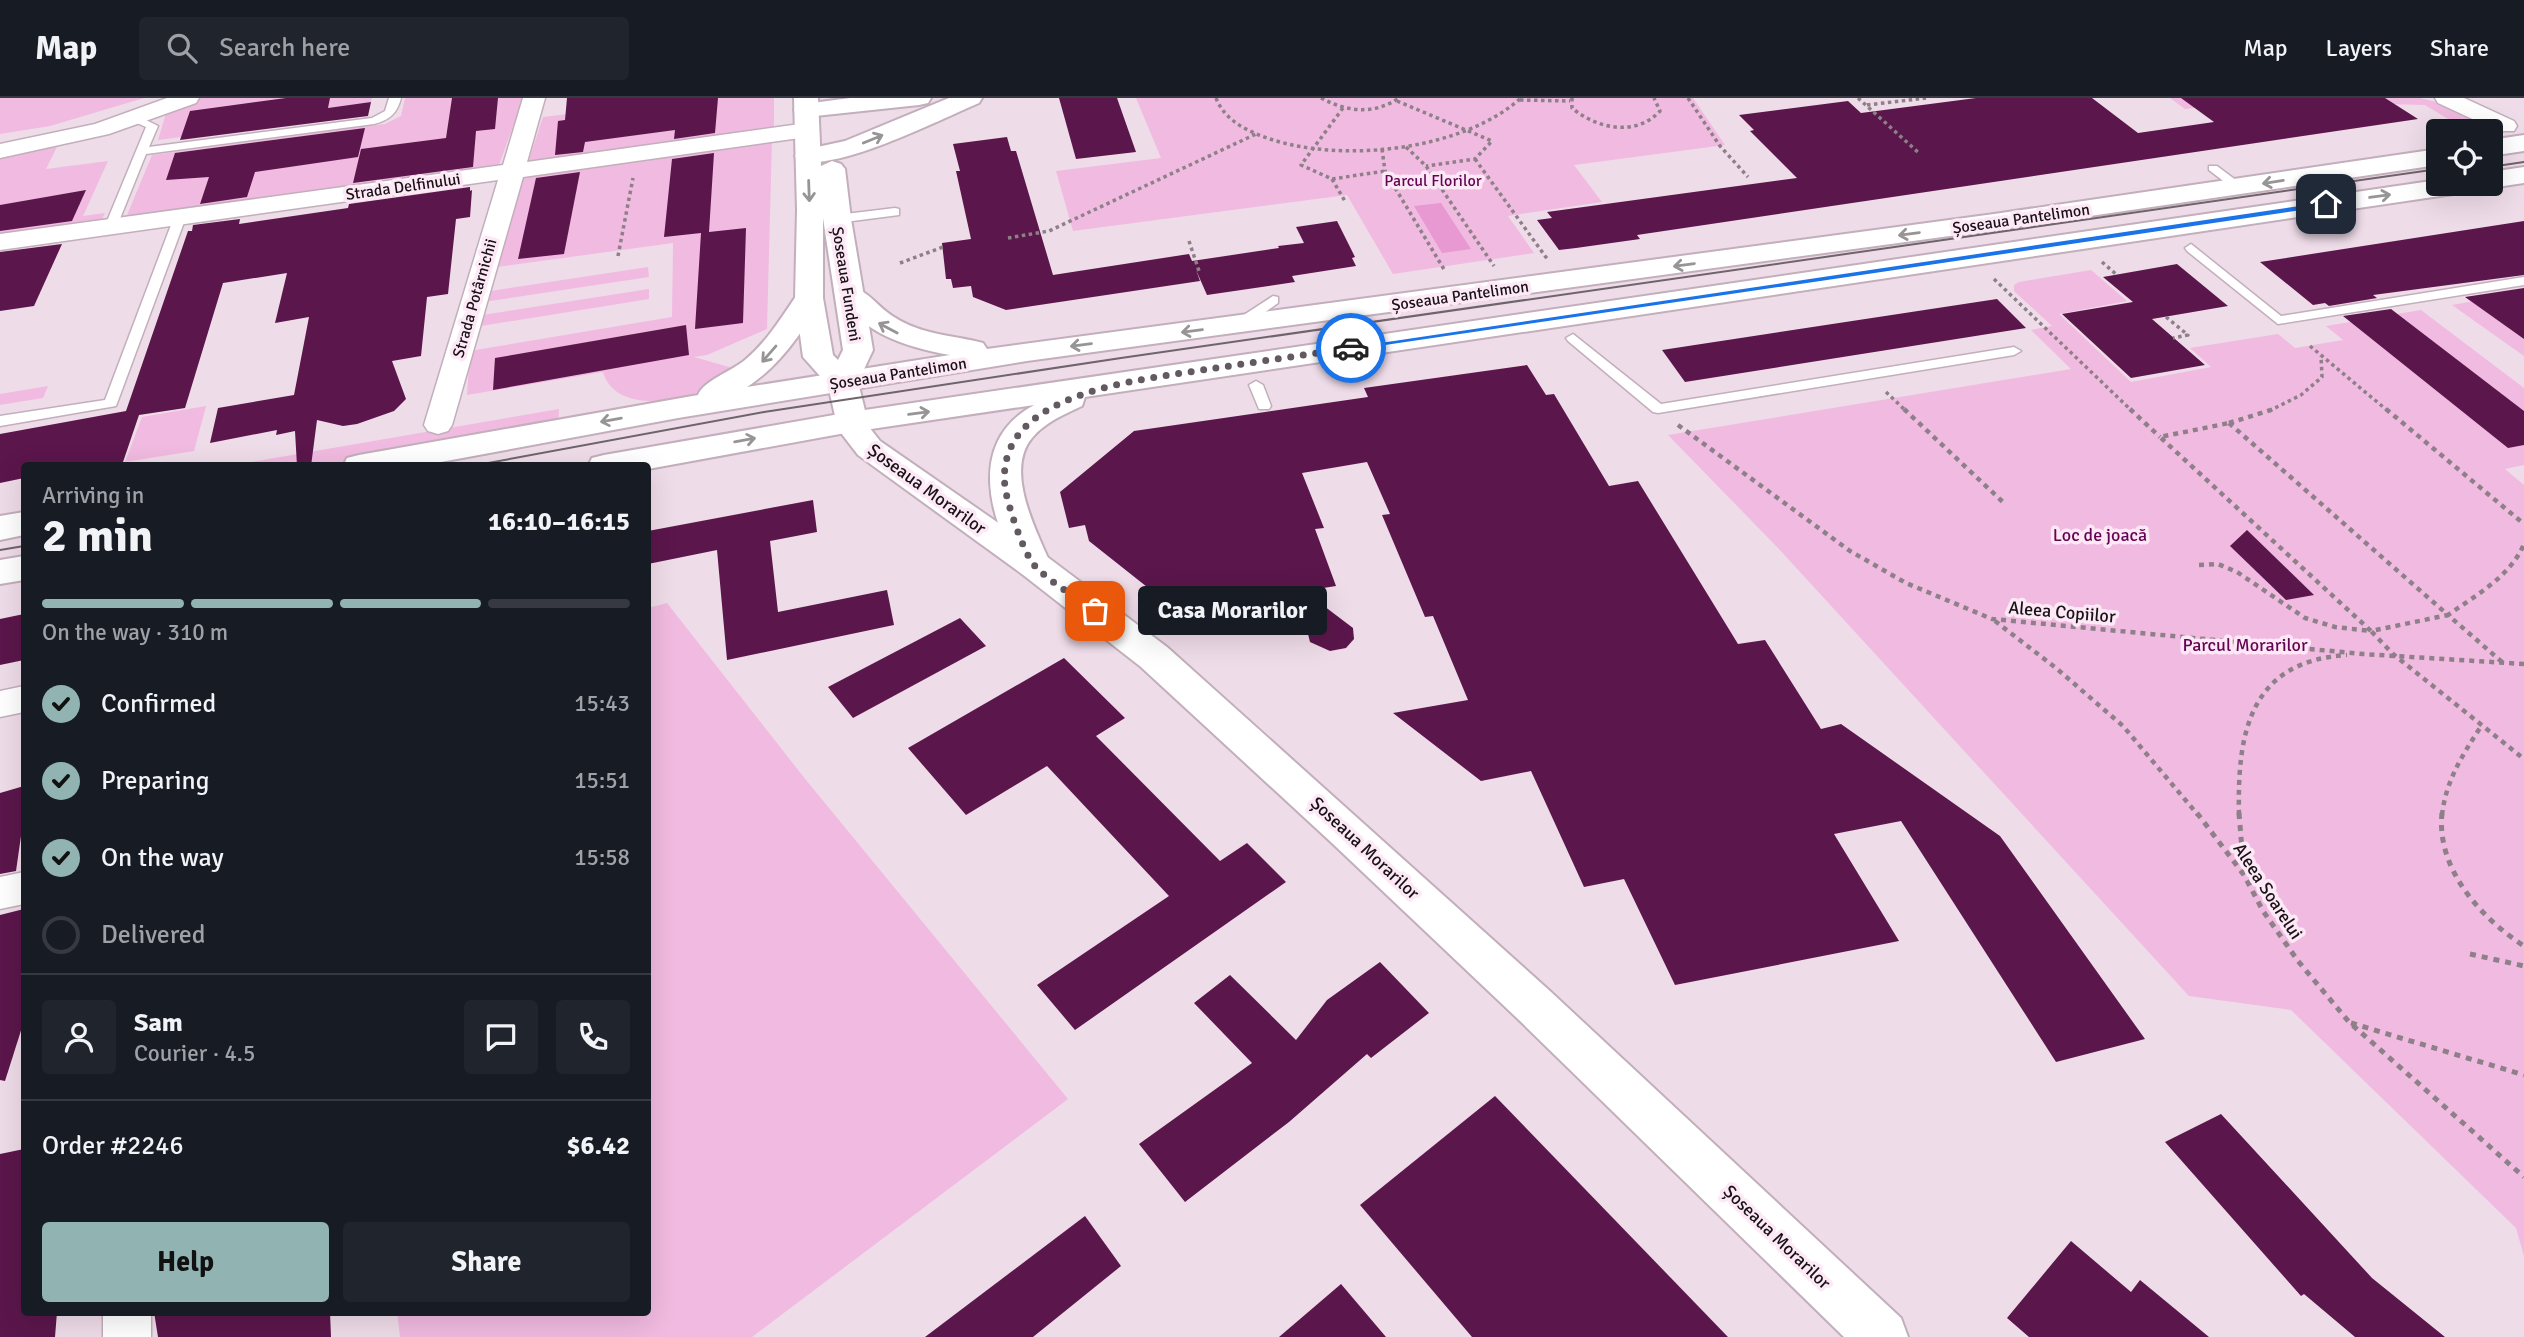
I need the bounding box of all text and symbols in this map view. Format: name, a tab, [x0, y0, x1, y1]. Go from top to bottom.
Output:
search box	[139, 17, 629, 80]
text: Map	[35, 28, 97, 69]
icon: search	[163, 29, 201, 67]
text: Search here	[219, 32, 350, 64]
text: Map	[2243, 33, 2288, 63]
text: Layers	[2326, 33, 2392, 63]
text: Share	[2430, 33, 2489, 63]
map controls	[2426, 119, 2503, 196]
button: locate	[2426, 119, 2503, 196]
one-way arrow	[862, 131, 884, 144]
street label: Strada Delfinului	[344, 169, 462, 205]
park label: Parcul Florilor	[1384, 171, 1482, 191]
pin	[2296, 174, 2356, 234]
one-way arrow	[2263, 176, 2285, 189]
one-way arrow	[803, 179, 816, 202]
icon: home	[2307, 185, 2345, 223]
one-way arrow	[2368, 190, 2391, 203]
street label: Șoseaua Pantelimon	[1951, 199, 2091, 239]
street label: Șoseaua Fundeni	[827, 225, 865, 343]
one-way arrow	[1899, 227, 1921, 240]
street label: Strada Potârnichii	[448, 236, 502, 360]
one-way arrow	[1673, 258, 1696, 271]
street label: Șoseaua Pantelimon	[1390, 276, 1530, 316]
courier	[1316, 313, 1386, 383]
one-way arrow	[879, 321, 899, 335]
one-way arrow	[1181, 325, 1203, 338]
icon: car	[1332, 329, 1370, 367]
one-way arrow	[1070, 339, 1093, 352]
one-way arrow	[761, 345, 777, 363]
street label: Șoseaua Pantelimon	[828, 353, 968, 395]
one-way arrow	[907, 406, 930, 419]
one-way arrow	[600, 414, 623, 428]
one-way arrow	[733, 433, 756, 446]
street label: Șoseaua Morarilor	[864, 439, 991, 539]
text: Arriving in	[42, 481, 144, 510]
text: 16:10–16:15	[488, 506, 630, 538]
text: 2 min	[42, 508, 153, 564]
park label: Loc de joacă	[2053, 524, 2147, 546]
pin	[1065, 581, 1125, 641]
callout: Casa Morarilor	[1137, 587, 1326, 636]
icon: bag	[1076, 592, 1114, 630]
text: Casa Morarilor	[1158, 596, 1307, 625]
street label: Aleea Copiilor	[2007, 596, 2117, 628]
text: On the way · 310 m	[42, 618, 228, 647]
park label: Parcul Morarilor	[2182, 634, 2308, 656]
icon: check	[42, 685, 80, 723]
text: Confirmed	[101, 688, 216, 720]
text: 15:43	[574, 689, 630, 718]
icon: check	[42, 762, 80, 800]
text: Preparing	[101, 765, 209, 797]
text: 15:51	[574, 766, 630, 795]
street label: Șoseaua Morarilor	[1306, 792, 1424, 904]
icon: check	[42, 839, 80, 877]
street label: Aleea Soarelui	[2229, 839, 2307, 943]
text: On the way	[101, 842, 224, 874]
text: 15:58	[574, 843, 630, 872]
text: Delivered	[101, 919, 206, 951]
button: person	[42, 1000, 116, 1074]
button: chat	[464, 1000, 538, 1074]
button: phone	[556, 1000, 630, 1074]
text: Sam	[134, 1007, 183, 1039]
text: Courier · 4.5	[134, 1039, 255, 1068]
text: Order #2246	[42, 1130, 183, 1162]
text: $6.42	[566, 1130, 630, 1162]
street label: Șoseaua Morarilor	[1719, 1180, 1836, 1294]
button: Help	[42, 1222, 329, 1302]
button: Share	[343, 1222, 630, 1302]

